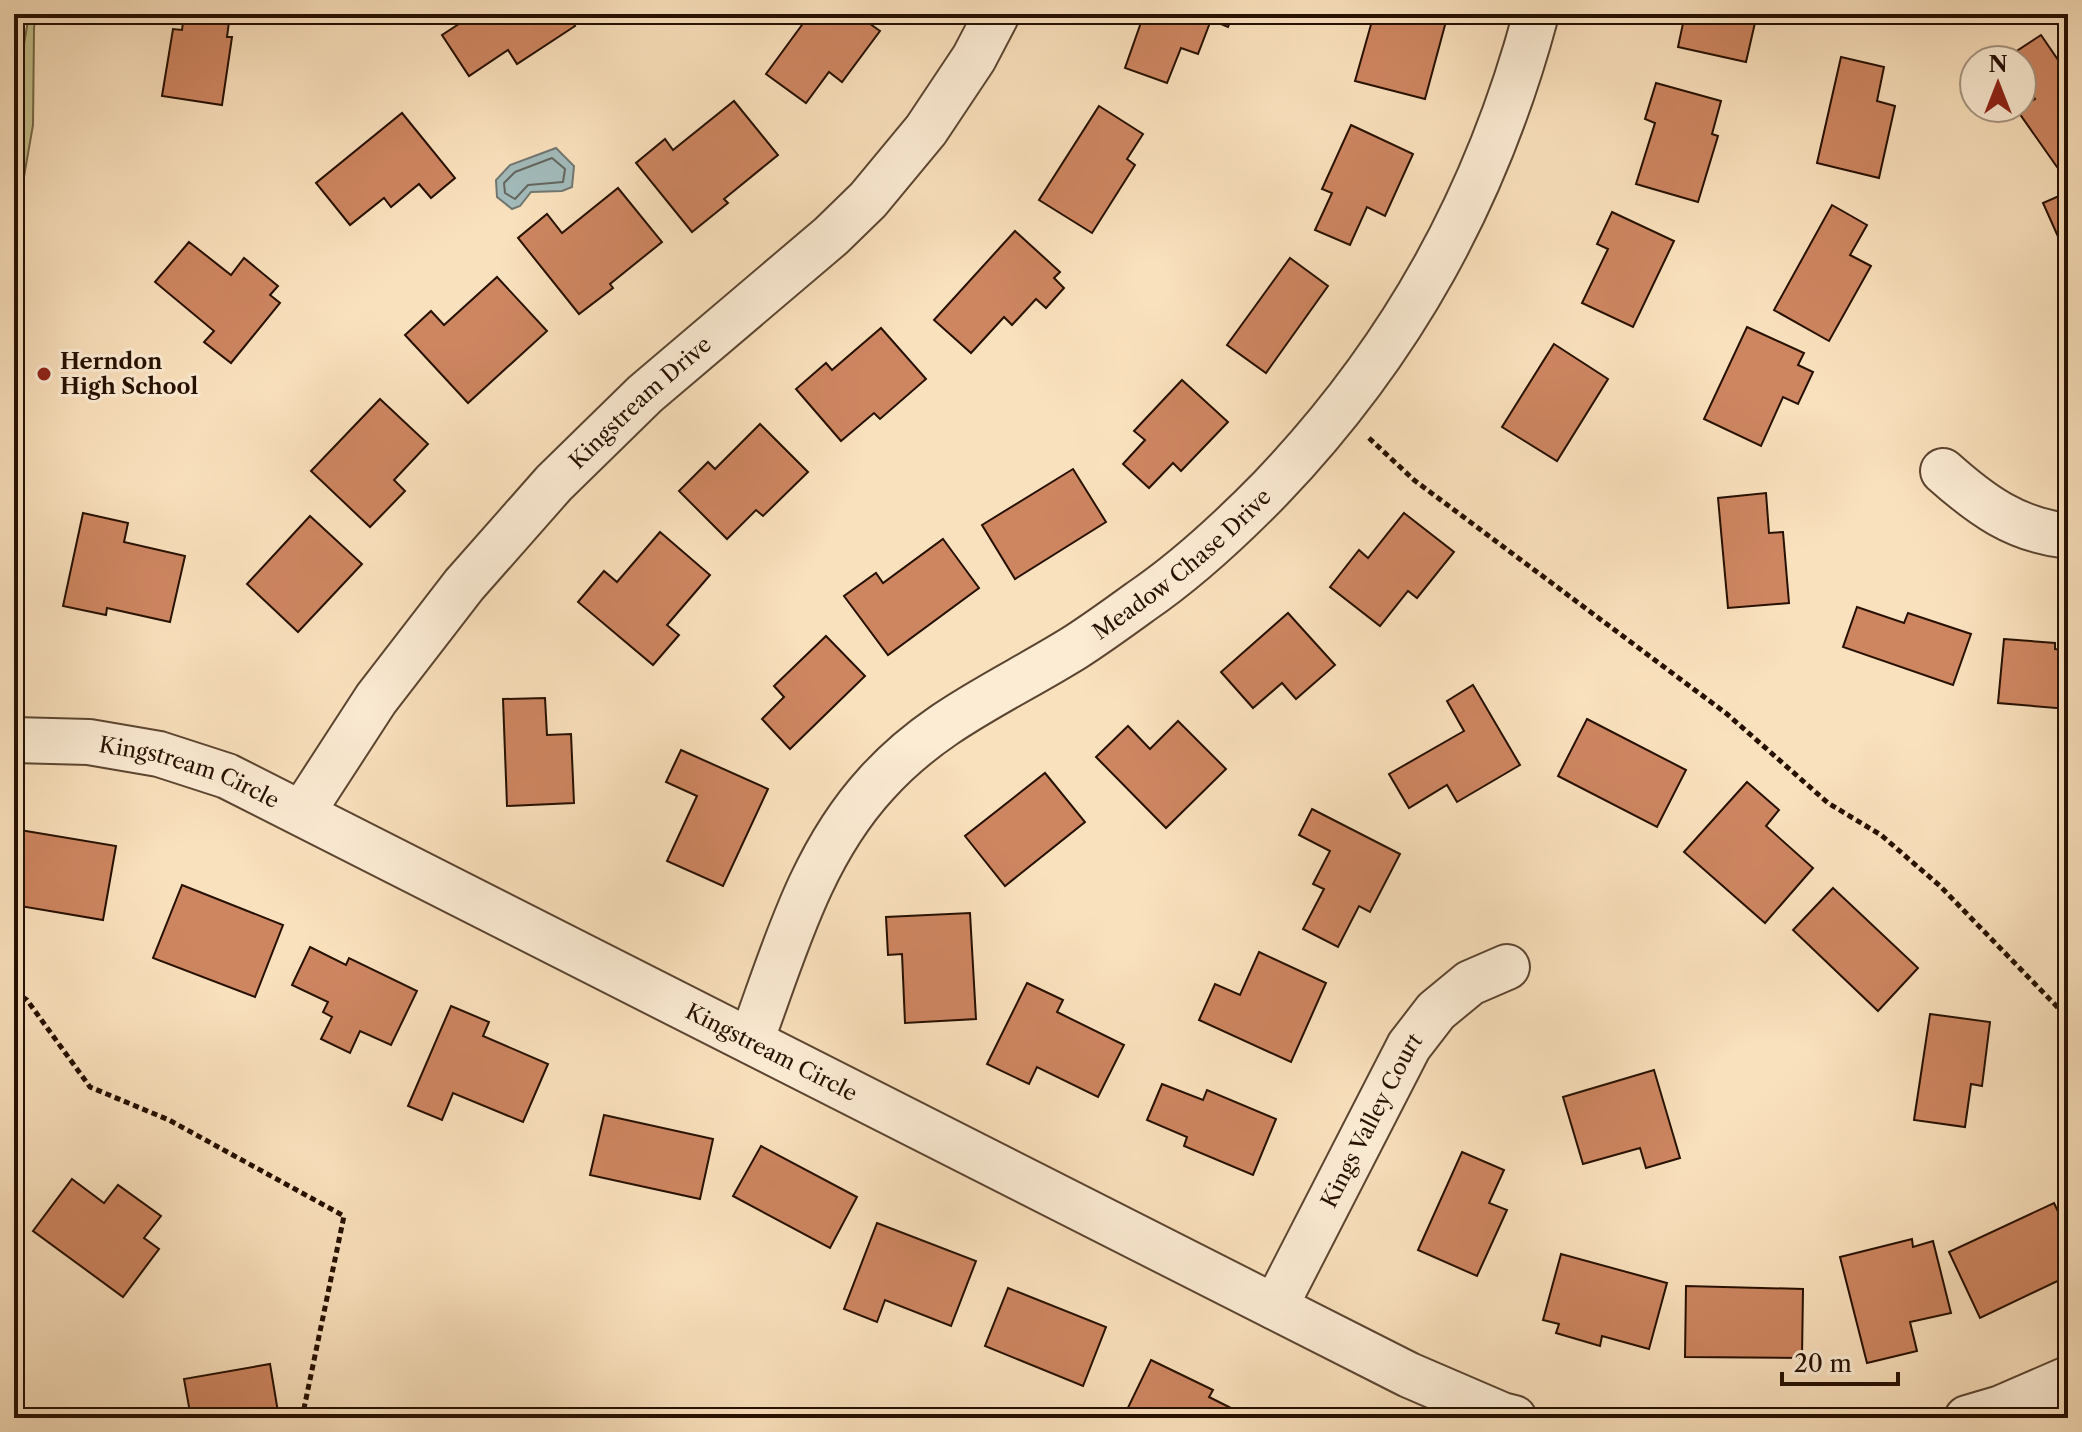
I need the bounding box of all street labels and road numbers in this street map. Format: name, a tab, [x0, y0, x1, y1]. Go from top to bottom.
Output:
street label: Kingstream Drive	[564, 330, 716, 474]
street label: Meadow Chase Drive	[1087, 483, 1276, 645]
street label: Kingstream Circle	[97, 730, 284, 814]
street label: Kingstream Circle	[681, 997, 862, 1107]
street label: Kings Valley Court	[1315, 1027, 1428, 1212]

